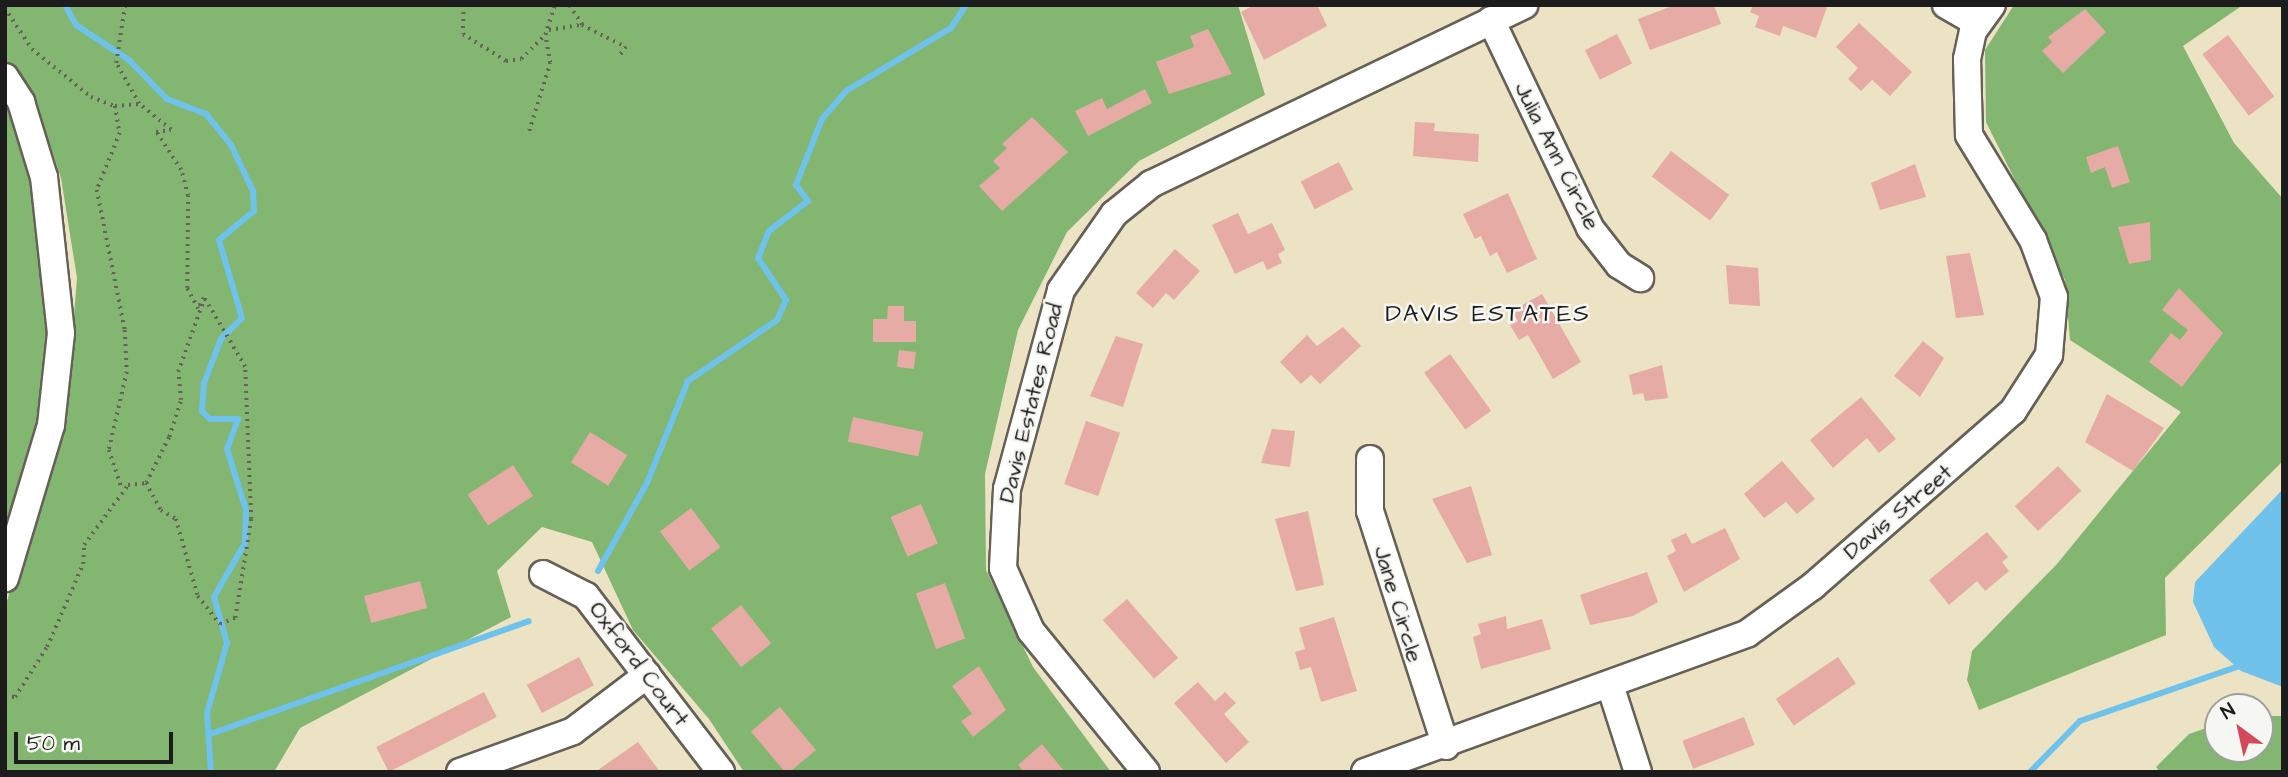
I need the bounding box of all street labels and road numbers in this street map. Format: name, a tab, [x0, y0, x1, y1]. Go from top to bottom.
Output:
street label: Julia Ann Circle	[1508, 78, 1606, 234]
street label: Davis Estates Road	[993, 301, 1069, 505]
street label: Davis Street	[1838, 458, 1958, 566]
street label: Jane Circle	[1367, 543, 1429, 665]
street label: Oxford Court	[583, 596, 695, 732]

